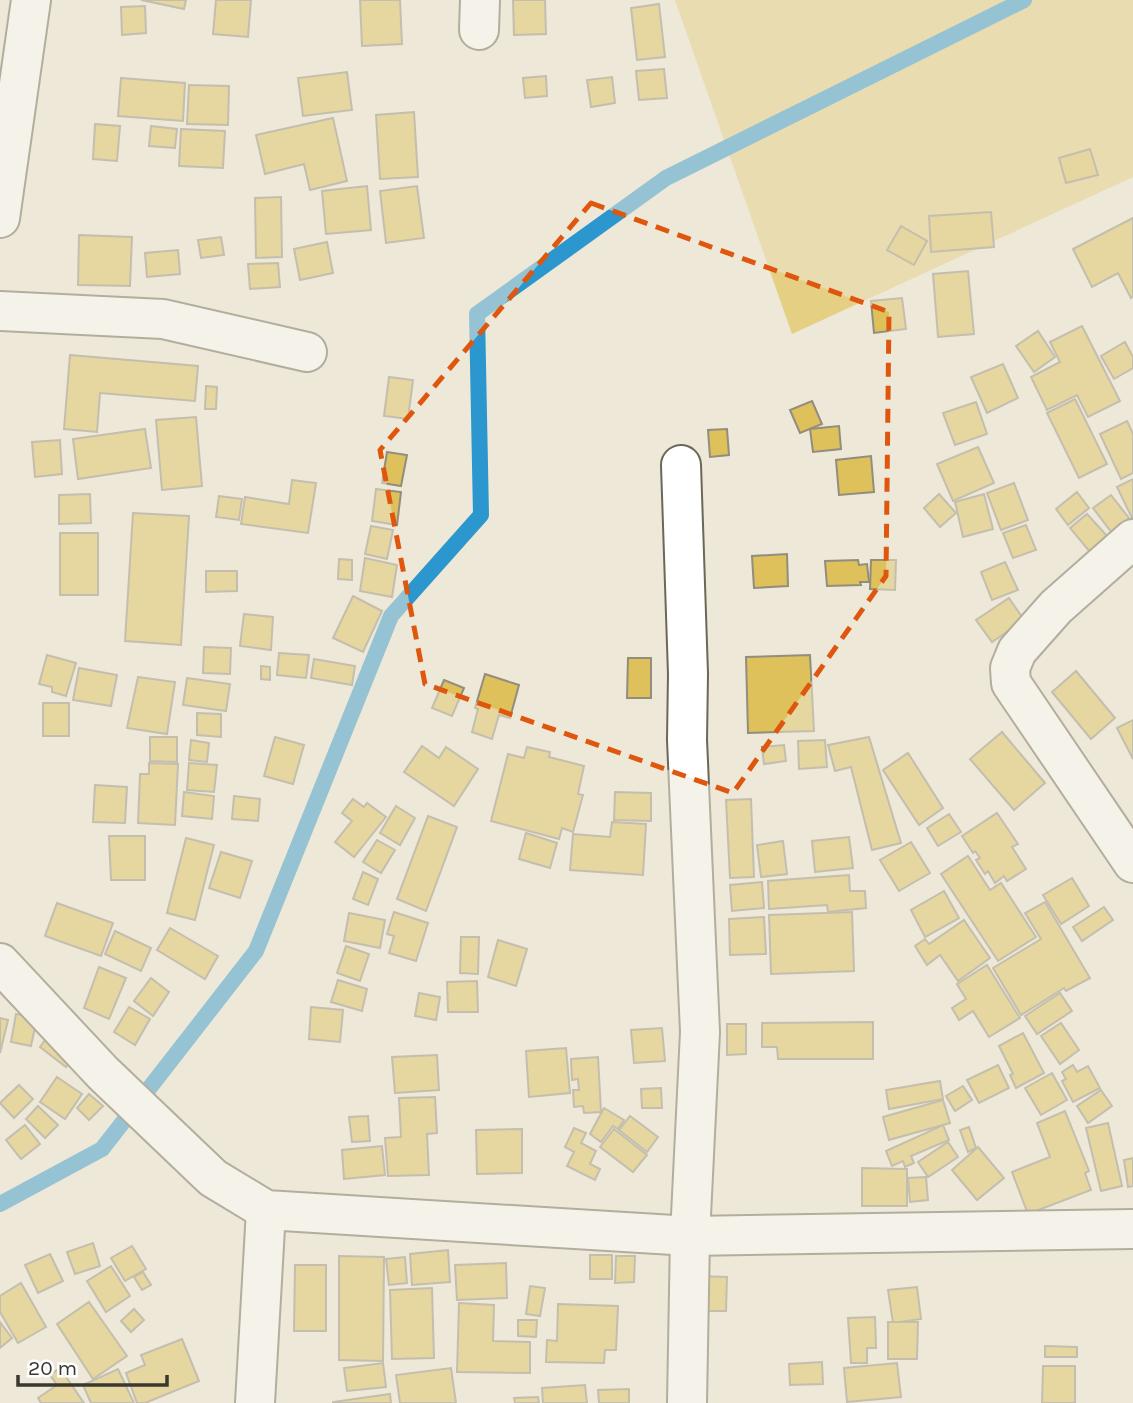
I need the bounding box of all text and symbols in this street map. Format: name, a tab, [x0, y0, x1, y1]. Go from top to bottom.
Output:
scale bar	[18, 1344, 166, 1388]
text: 20 m	[28, 1356, 77, 1380]

